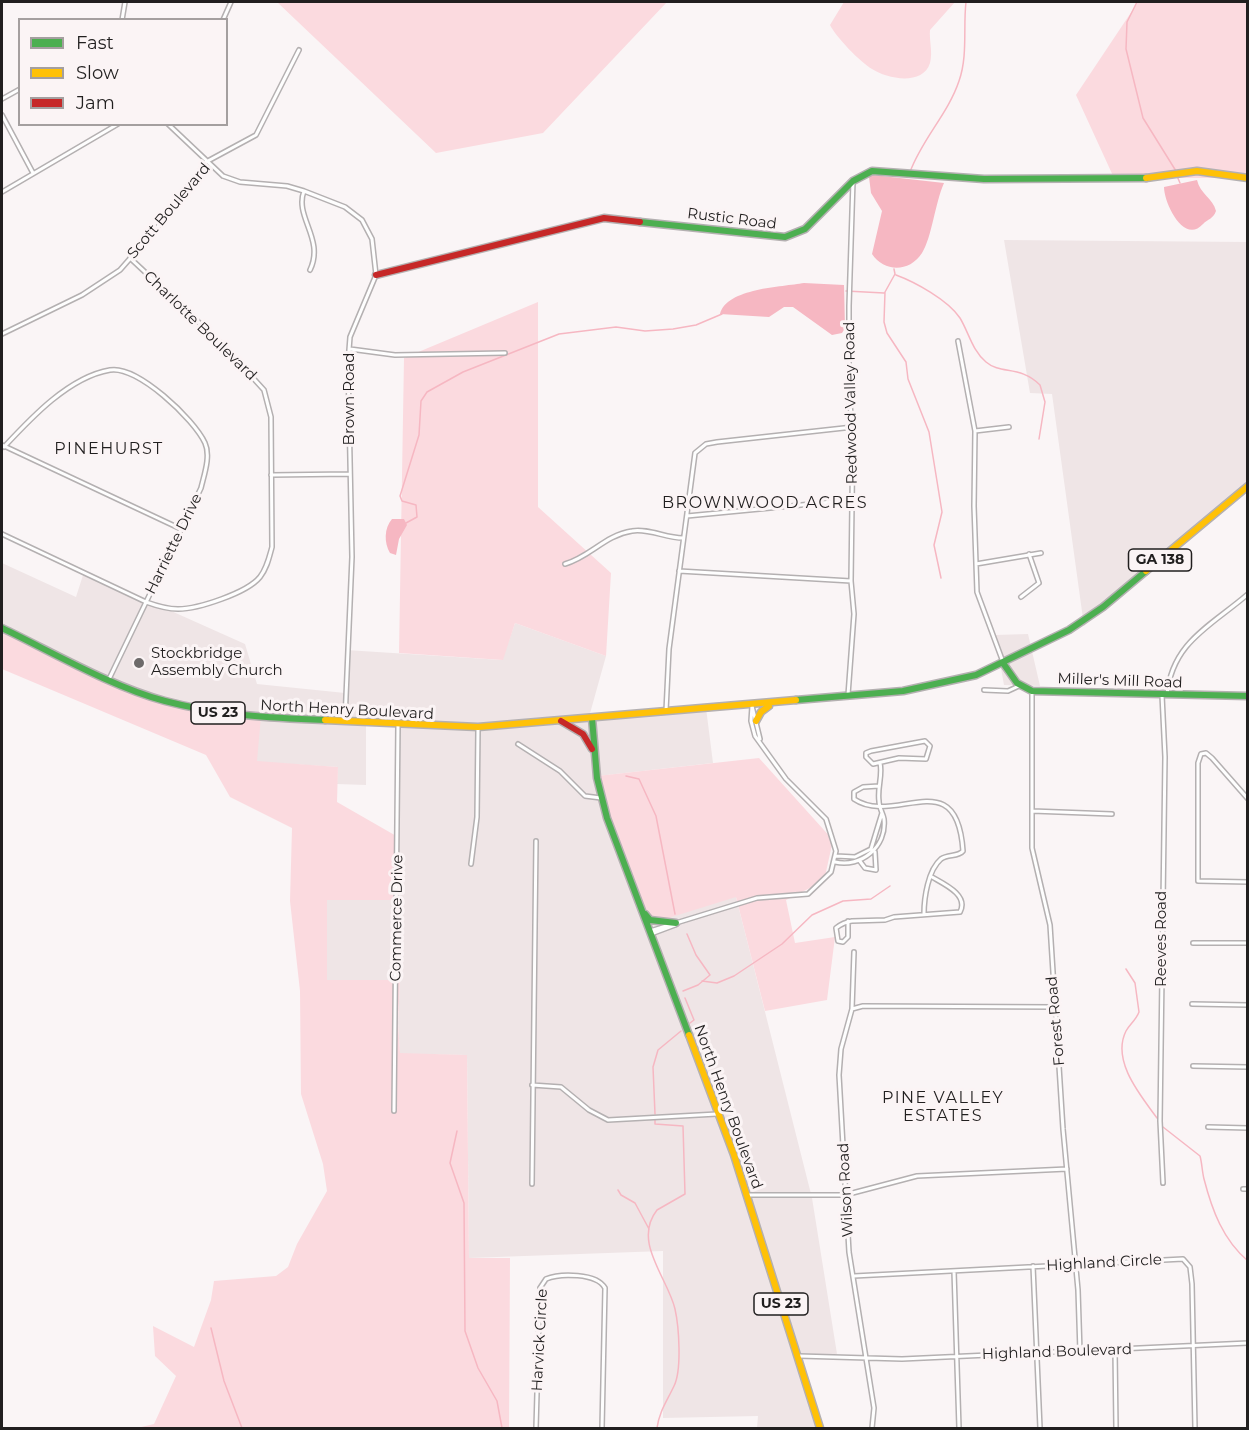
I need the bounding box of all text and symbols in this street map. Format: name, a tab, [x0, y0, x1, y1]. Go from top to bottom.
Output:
legend	[18, 18, 228, 126]
text: Fast	[76, 32, 114, 54]
text: Slow	[76, 62, 119, 84]
text: Jam	[76, 92, 115, 114]
street label: Scott Boulevard	[124, 160, 214, 262]
street label: Rustic Road	[686, 205, 778, 233]
street label: Charlotte Boulevard	[140, 267, 260, 385]
street label: Redwood Valley Road	[841, 321, 861, 485]
street label: Brown Road	[341, 353, 359, 445]
district label: PINEHURST	[54, 439, 164, 459]
street label: Harriette Drive	[142, 491, 206, 597]
district label: BROWNWOOD ACRES	[662, 493, 868, 513]
road number: GA 138	[1128, 549, 1192, 571]
place label: Stockbridge Assembly Church	[151, 645, 283, 680]
marker: Stockbridge Assembly Church	[132, 656, 146, 670]
street label: Miller's Mill Road	[1057, 670, 1183, 692]
street label: North Henry Boulevard	[260, 696, 434, 724]
road number: US 23	[191, 702, 245, 724]
street label: Commerce Drive	[387, 854, 407, 982]
street label: Reeves Road	[1153, 891, 1171, 987]
street label: Forest Road	[1043, 975, 1069, 1067]
street label: North Henry Boulevard	[690, 1022, 766, 1192]
district label: PINE VALLEY ESTATES	[882, 1088, 1004, 1126]
street label: Wilson Road	[835, 1142, 857, 1238]
street label: Highland Circle	[1046, 1251, 1162, 1275]
street label: Harvick Circle	[528, 1288, 552, 1392]
road number: US 23	[754, 1293, 808, 1315]
street label: Highland Boulevard	[982, 1340, 1132, 1364]

